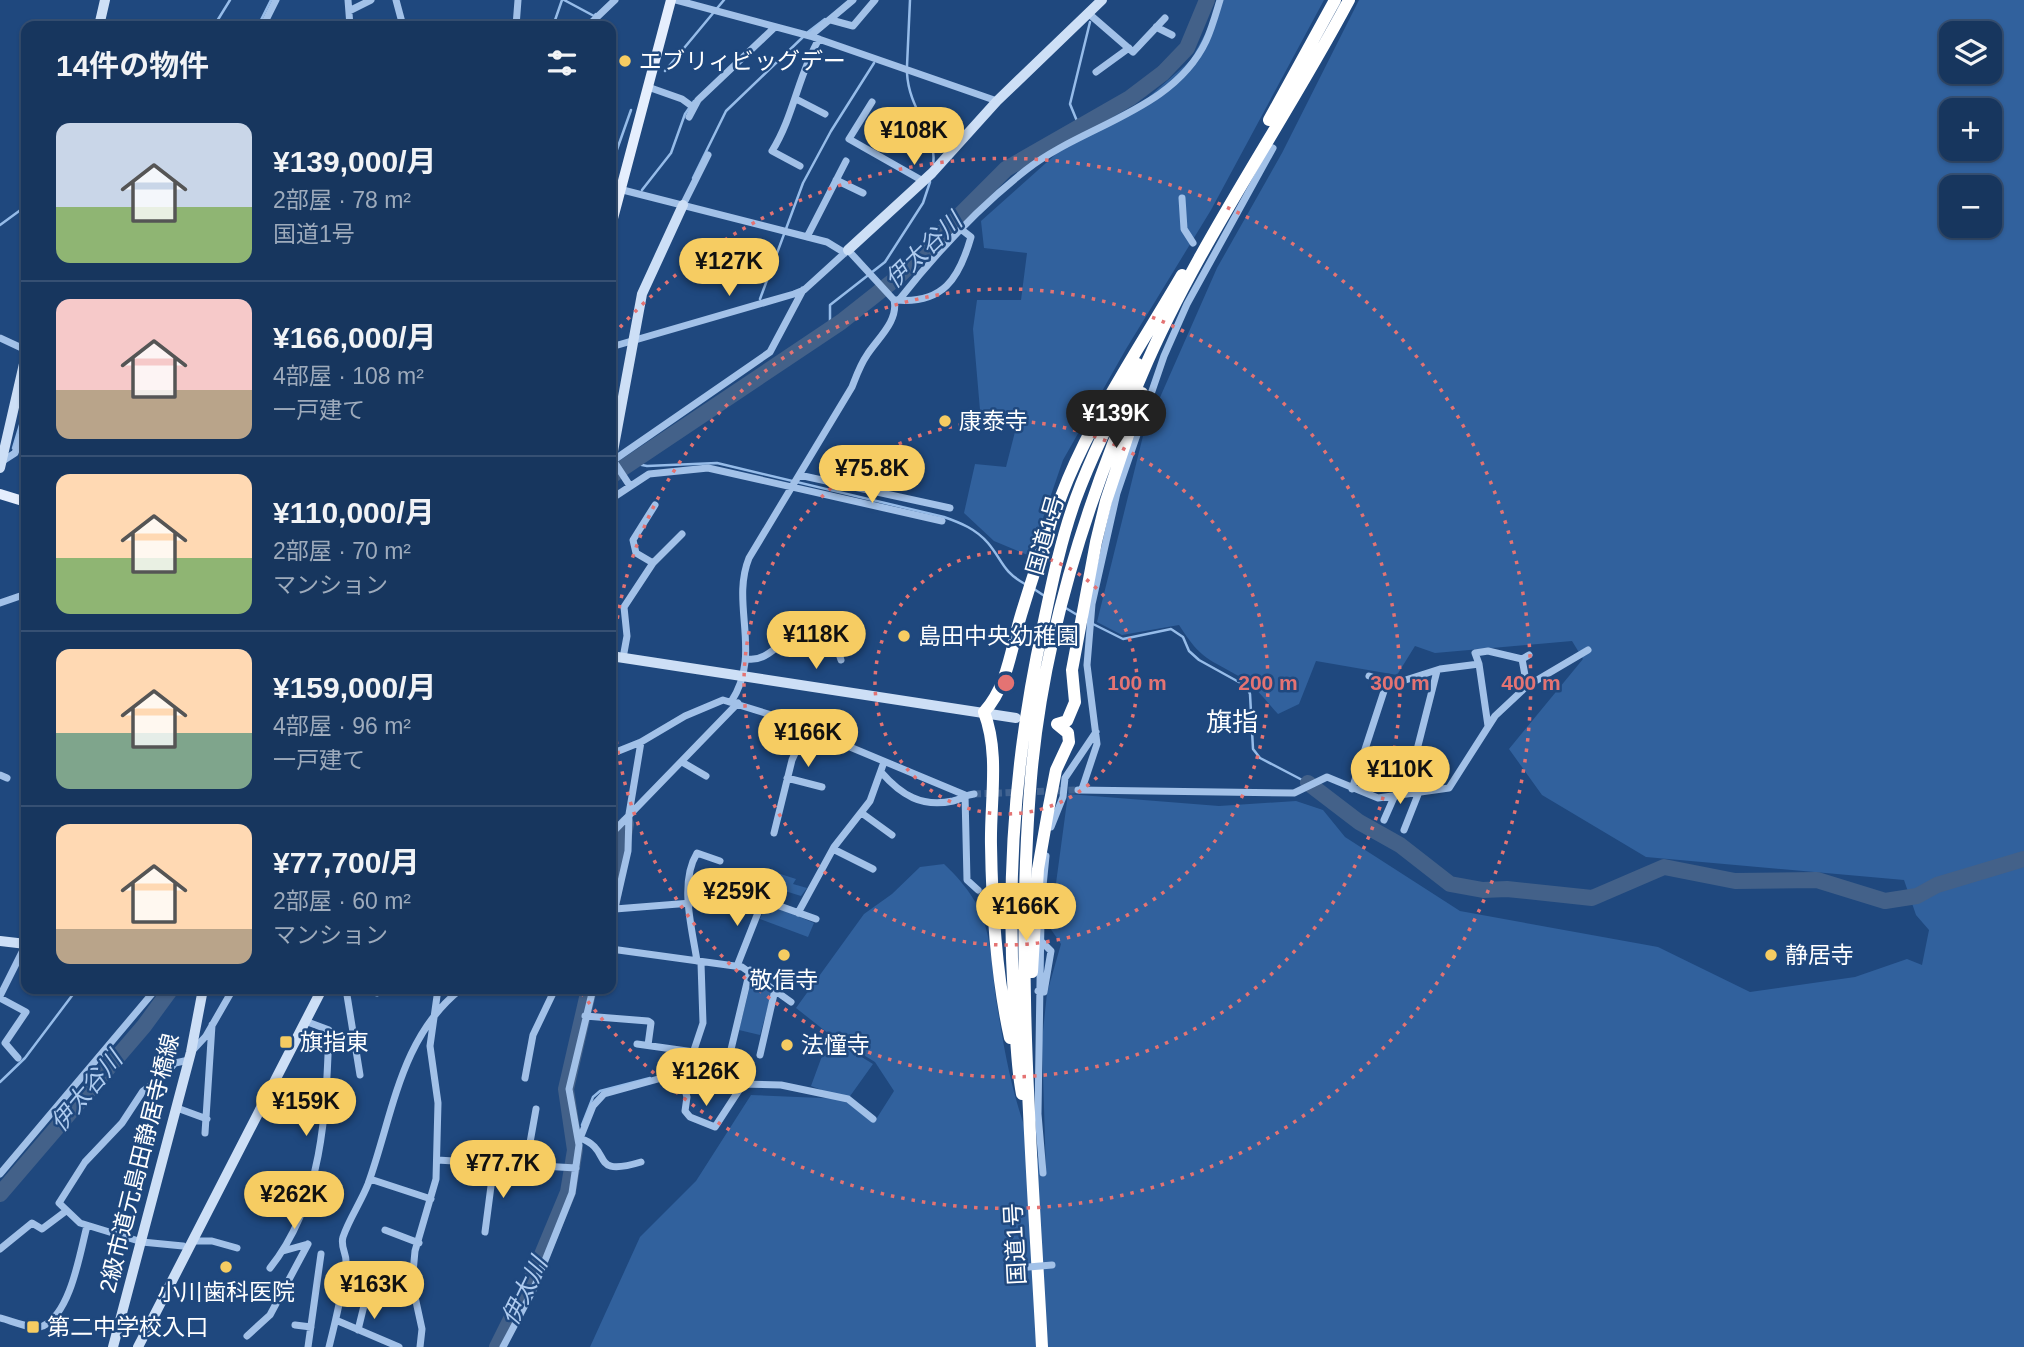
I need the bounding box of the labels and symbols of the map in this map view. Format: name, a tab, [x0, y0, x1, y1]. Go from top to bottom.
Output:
place label: エブリィビッグデー	[639, 48, 846, 74]
marker: エブリィビッグデー	[617, 53, 633, 69]
pin: ¥108K	[865, 108, 963, 167]
water label: 伊太谷川	[879, 205, 969, 293]
pin: ¥127K	[680, 238, 778, 298]
pin: ¥139K	[1067, 391, 1165, 450]
place label: 康泰寺	[959, 408, 1028, 434]
marker: 康泰寺	[937, 413, 953, 429]
pin: ¥75.8K	[815, 446, 929, 505]
street label: 国道1号	[1021, 492, 1069, 578]
pin: ¥118K	[767, 612, 865, 671]
place label: 島田中央幼稚園	[918, 623, 1079, 649]
marker: 島田中央幼稚園	[896, 628, 912, 644]
centre of rings	[994, 671, 1018, 695]
text: 100 m	[1107, 671, 1167, 694]
text: 200 m	[1238, 671, 1298, 694]
text: 300 m	[1370, 671, 1430, 694]
text: 400 m	[1501, 671, 1561, 694]
district label: 旗指	[1206, 707, 1258, 737]
pin: ¥166K	[759, 710, 857, 769]
pin: ¥110K	[1351, 746, 1449, 806]
pin: ¥259K	[688, 869, 786, 928]
pin: ¥166K	[977, 884, 1075, 943]
place label: 静居寺	[1785, 942, 1854, 968]
marker: 敬信寺	[776, 947, 792, 963]
marker: 静居寺	[1763, 947, 1779, 963]
place label: 敬信寺	[750, 967, 819, 993]
place label: 旗指東	[300, 1029, 369, 1055]
street label: 2級市道元島田静居寺橋線	[94, 1031, 184, 1295]
place label: 法憧寺	[801, 1032, 870, 1058]
marker: 旗指東	[278, 1034, 294, 1050]
marker: 法憧寺	[779, 1037, 795, 1053]
water label: 伊太谷川	[45, 1043, 129, 1136]
pin: ¥126K	[657, 1048, 755, 1108]
pin: ¥159K	[257, 1078, 355, 1138]
pin: ¥77.7K	[446, 1140, 560, 1200]
pin: ¥262K	[245, 1172, 343, 1231]
street label: 国道1号	[1000, 1202, 1030, 1286]
water label: 伊太川	[496, 1250, 553, 1329]
marker: 小川歯科医院	[218, 1259, 234, 1275]
pin: ¥163K	[325, 1262, 423, 1321]
place label: 小川歯科医院	[157, 1279, 295, 1305]
place label: 第二中学校入口	[47, 1314, 208, 1340]
marker: 第二中学校入口	[25, 1319, 41, 1335]

